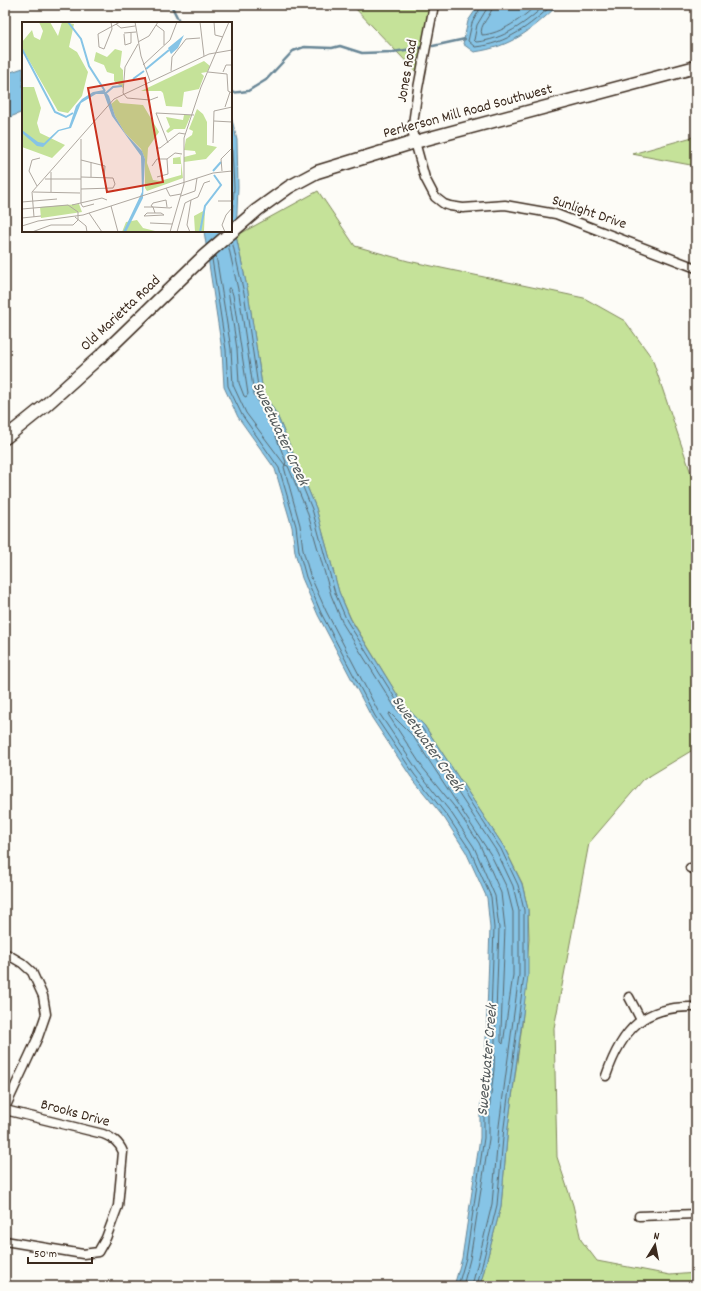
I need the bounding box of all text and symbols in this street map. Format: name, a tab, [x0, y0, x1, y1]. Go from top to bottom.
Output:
inset map	[22, 22, 232, 232]
street label: Jones Road	[392, 38, 424, 104]
street label: Perkerson Mill Road Southwest	[381, 79, 556, 145]
street label: Sunlight Drive	[549, 190, 630, 236]
street label: Old Marietta Road	[76, 271, 166, 357]
water label: Sweetwater Creek	[246, 378, 315, 491]
water label: Sweetwater Creek	[385, 691, 469, 798]
water label: Sweetwater Creek	[472, 1002, 504, 1117]
street label: Brooks Drive	[38, 1094, 112, 1134]
north arrow	[635, 1225, 675, 1265]
text: N	[652, 1229, 661, 1246]
scale bar	[28, 1239, 92, 1265]
text: 50 m	[34, 1246, 57, 1263]

